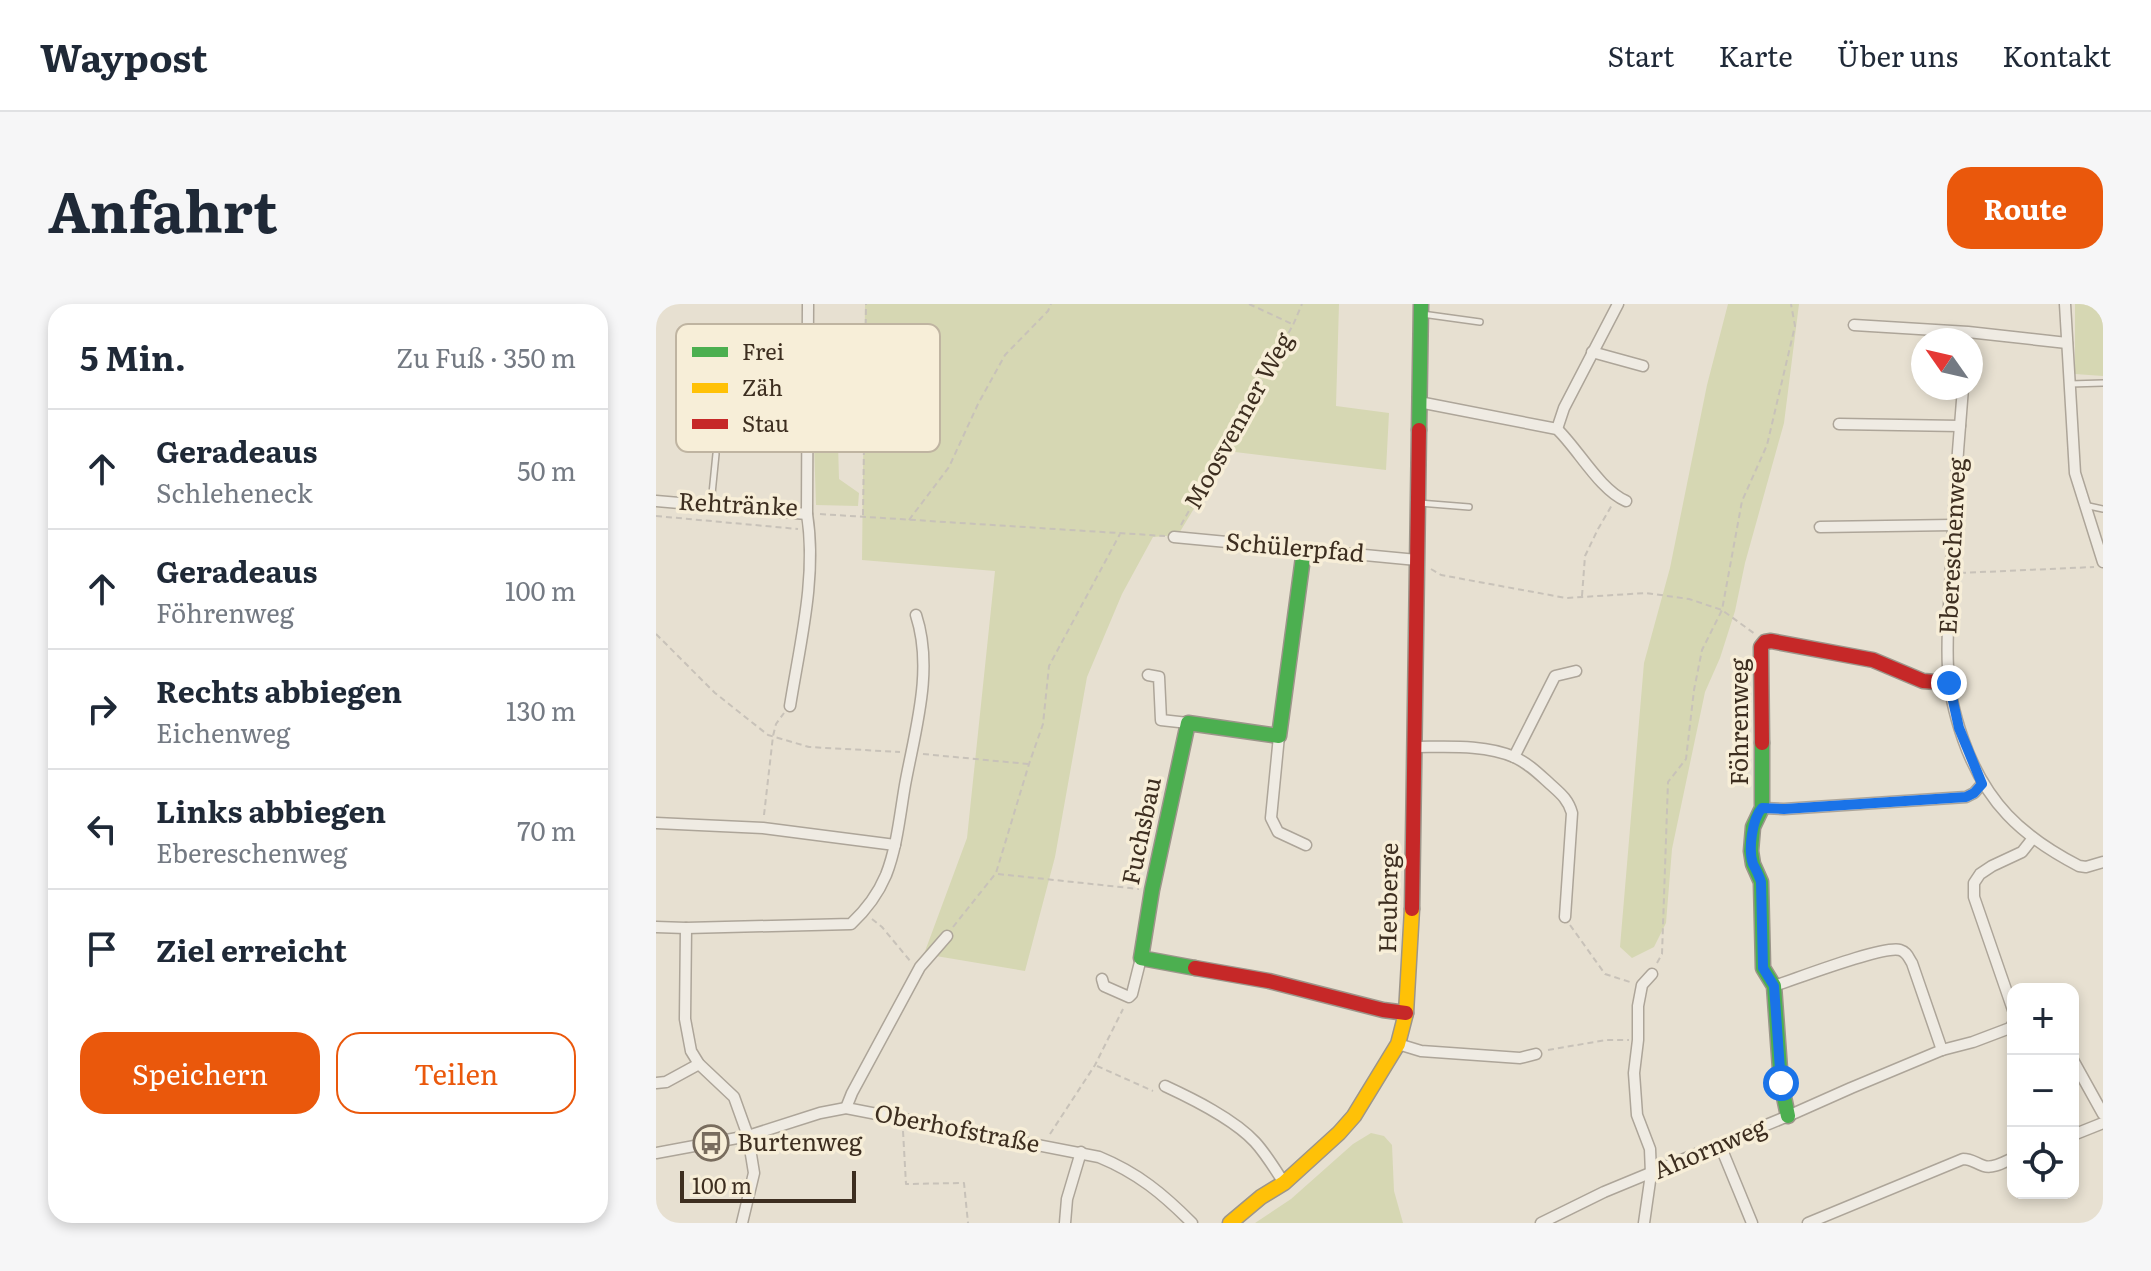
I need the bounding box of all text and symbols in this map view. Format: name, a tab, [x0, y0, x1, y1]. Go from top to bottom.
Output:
text: Waypost	[40, 27, 208, 84]
text: Start	[1608, 34, 1674, 76]
text: Karte	[1718, 34, 1793, 76]
text: Über uns	[1837, 34, 1958, 76]
text: Kontakt	[2002, 34, 2111, 76]
text: Anfahrt	[48, 167, 278, 250]
button: Route	[1947, 167, 2103, 249]
legend	[676, 324, 940, 452]
street label: Moosvenner Weg	[1174, 324, 1300, 515]
north arrow	[1911, 328, 1983, 400]
text: 5 Min.	[80, 331, 186, 381]
text: Frei	[742, 334, 784, 367]
text: Zu Fuß · 350 m	[396, 337, 576, 376]
text: Zäh	[742, 370, 783, 403]
text: Stau	[742, 406, 789, 439]
text: Geradeaus	[156, 428, 318, 472]
icon: ahead	[80, 447, 124, 491]
text: 50 m	[517, 450, 576, 489]
street label: Ebereschenweg	[1928, 456, 1973, 635]
text: Schleheneck	[156, 472, 313, 511]
street label: Rehtränke	[677, 482, 799, 523]
street label: Schülerpfad	[1224, 522, 1366, 569]
text: Geradeaus	[156, 548, 318, 592]
icon: ahead	[80, 567, 124, 611]
text: 100 m	[505, 570, 576, 609]
text: Föhrenweg	[156, 592, 294, 631]
street label: Föhrenweg	[1720, 658, 1755, 786]
route end	[1931, 665, 1967, 701]
text: Rechts abbiegen	[156, 668, 402, 712]
icon: right	[80, 687, 124, 731]
text: 130 m	[506, 690, 576, 729]
text: Eichenweg	[156, 712, 291, 751]
street label: Fuchsbau	[1111, 773, 1168, 888]
text: Links abbiegen	[156, 788, 386, 832]
icon: left	[80, 807, 124, 851]
text: 70 m	[517, 810, 576, 849]
text: Ebereschenweg	[156, 832, 348, 871]
street label: Heuberge	[1368, 842, 1405, 953]
icon: arrive	[80, 927, 124, 971]
text: Ziel erreicht	[156, 927, 347, 971]
map controls	[2007, 983, 2079, 1199]
button: +	[2007, 983, 2079, 1055]
button: Speichern	[80, 1032, 320, 1114]
button: Teilen	[336, 1032, 576, 1114]
button: −	[2007, 1055, 2079, 1127]
route start	[1763, 1065, 1799, 1101]
street label: Oberhofstraße	[872, 1093, 1043, 1160]
street label: Ahornweg	[1647, 1107, 1772, 1186]
place label: Burtenweg	[737, 1123, 863, 1158]
bus stop icon: Burtenweg	[692, 1124, 730, 1162]
button: locate	[2007, 1127, 2079, 1199]
scale bar	[680, 1167, 856, 1203]
text: 100 m	[692, 1168, 752, 1201]

